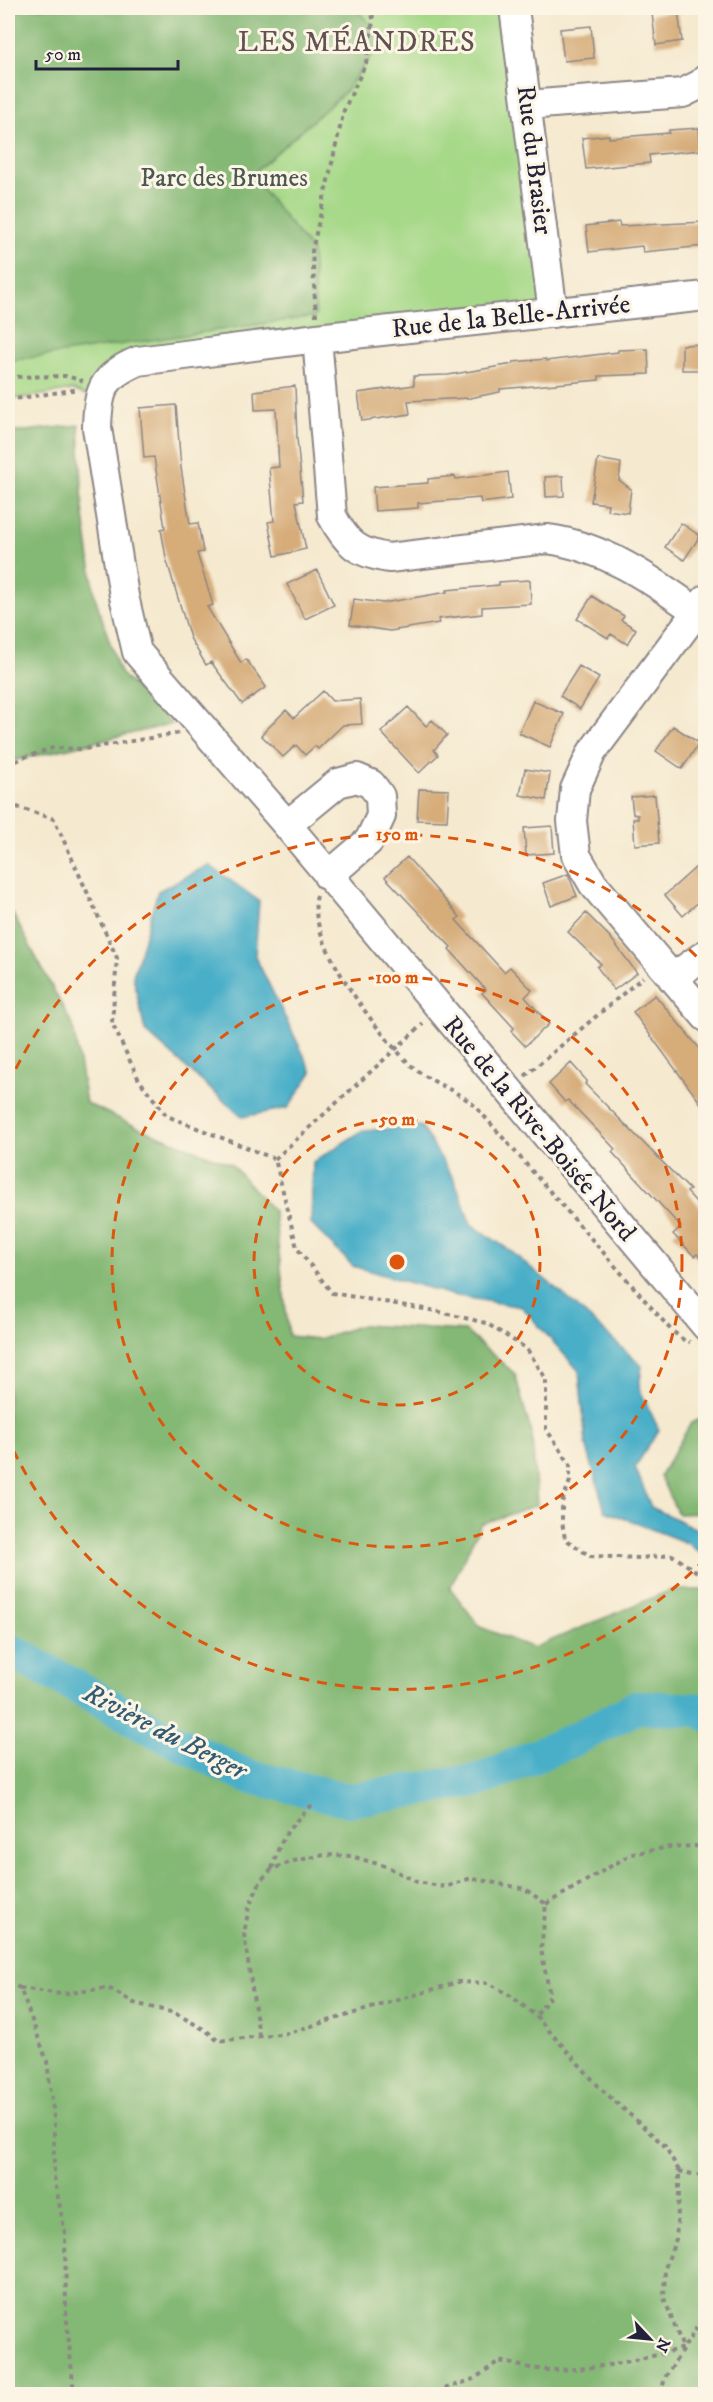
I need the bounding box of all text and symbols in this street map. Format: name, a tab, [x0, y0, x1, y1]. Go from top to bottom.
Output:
district label: LES MÉANDRES	[238, 25, 476, 60]
scale bar	[36, 33, 178, 71]
text: 50 m	[45, 44, 81, 66]
street label: Rue du Brasier	[508, 83, 560, 237]
park label: Parc des Brumes	[140, 162, 308, 195]
street label: Rue de la Belle-Arrivée	[390, 288, 632, 346]
text: 150 m	[376, 824, 419, 846]
text: 100 m	[375, 967, 419, 989]
street label: Rue de la Rive-Boisée Nord	[435, 1010, 643, 1248]
text: 50 m	[378, 1109, 415, 1131]
centre of rings	[387, 1252, 407, 1272]
water label: Rivière du Berger	[77, 1676, 254, 1789]
north arrow	[620, 2309, 680, 2369]
text: N	[651, 2335, 674, 2355]

